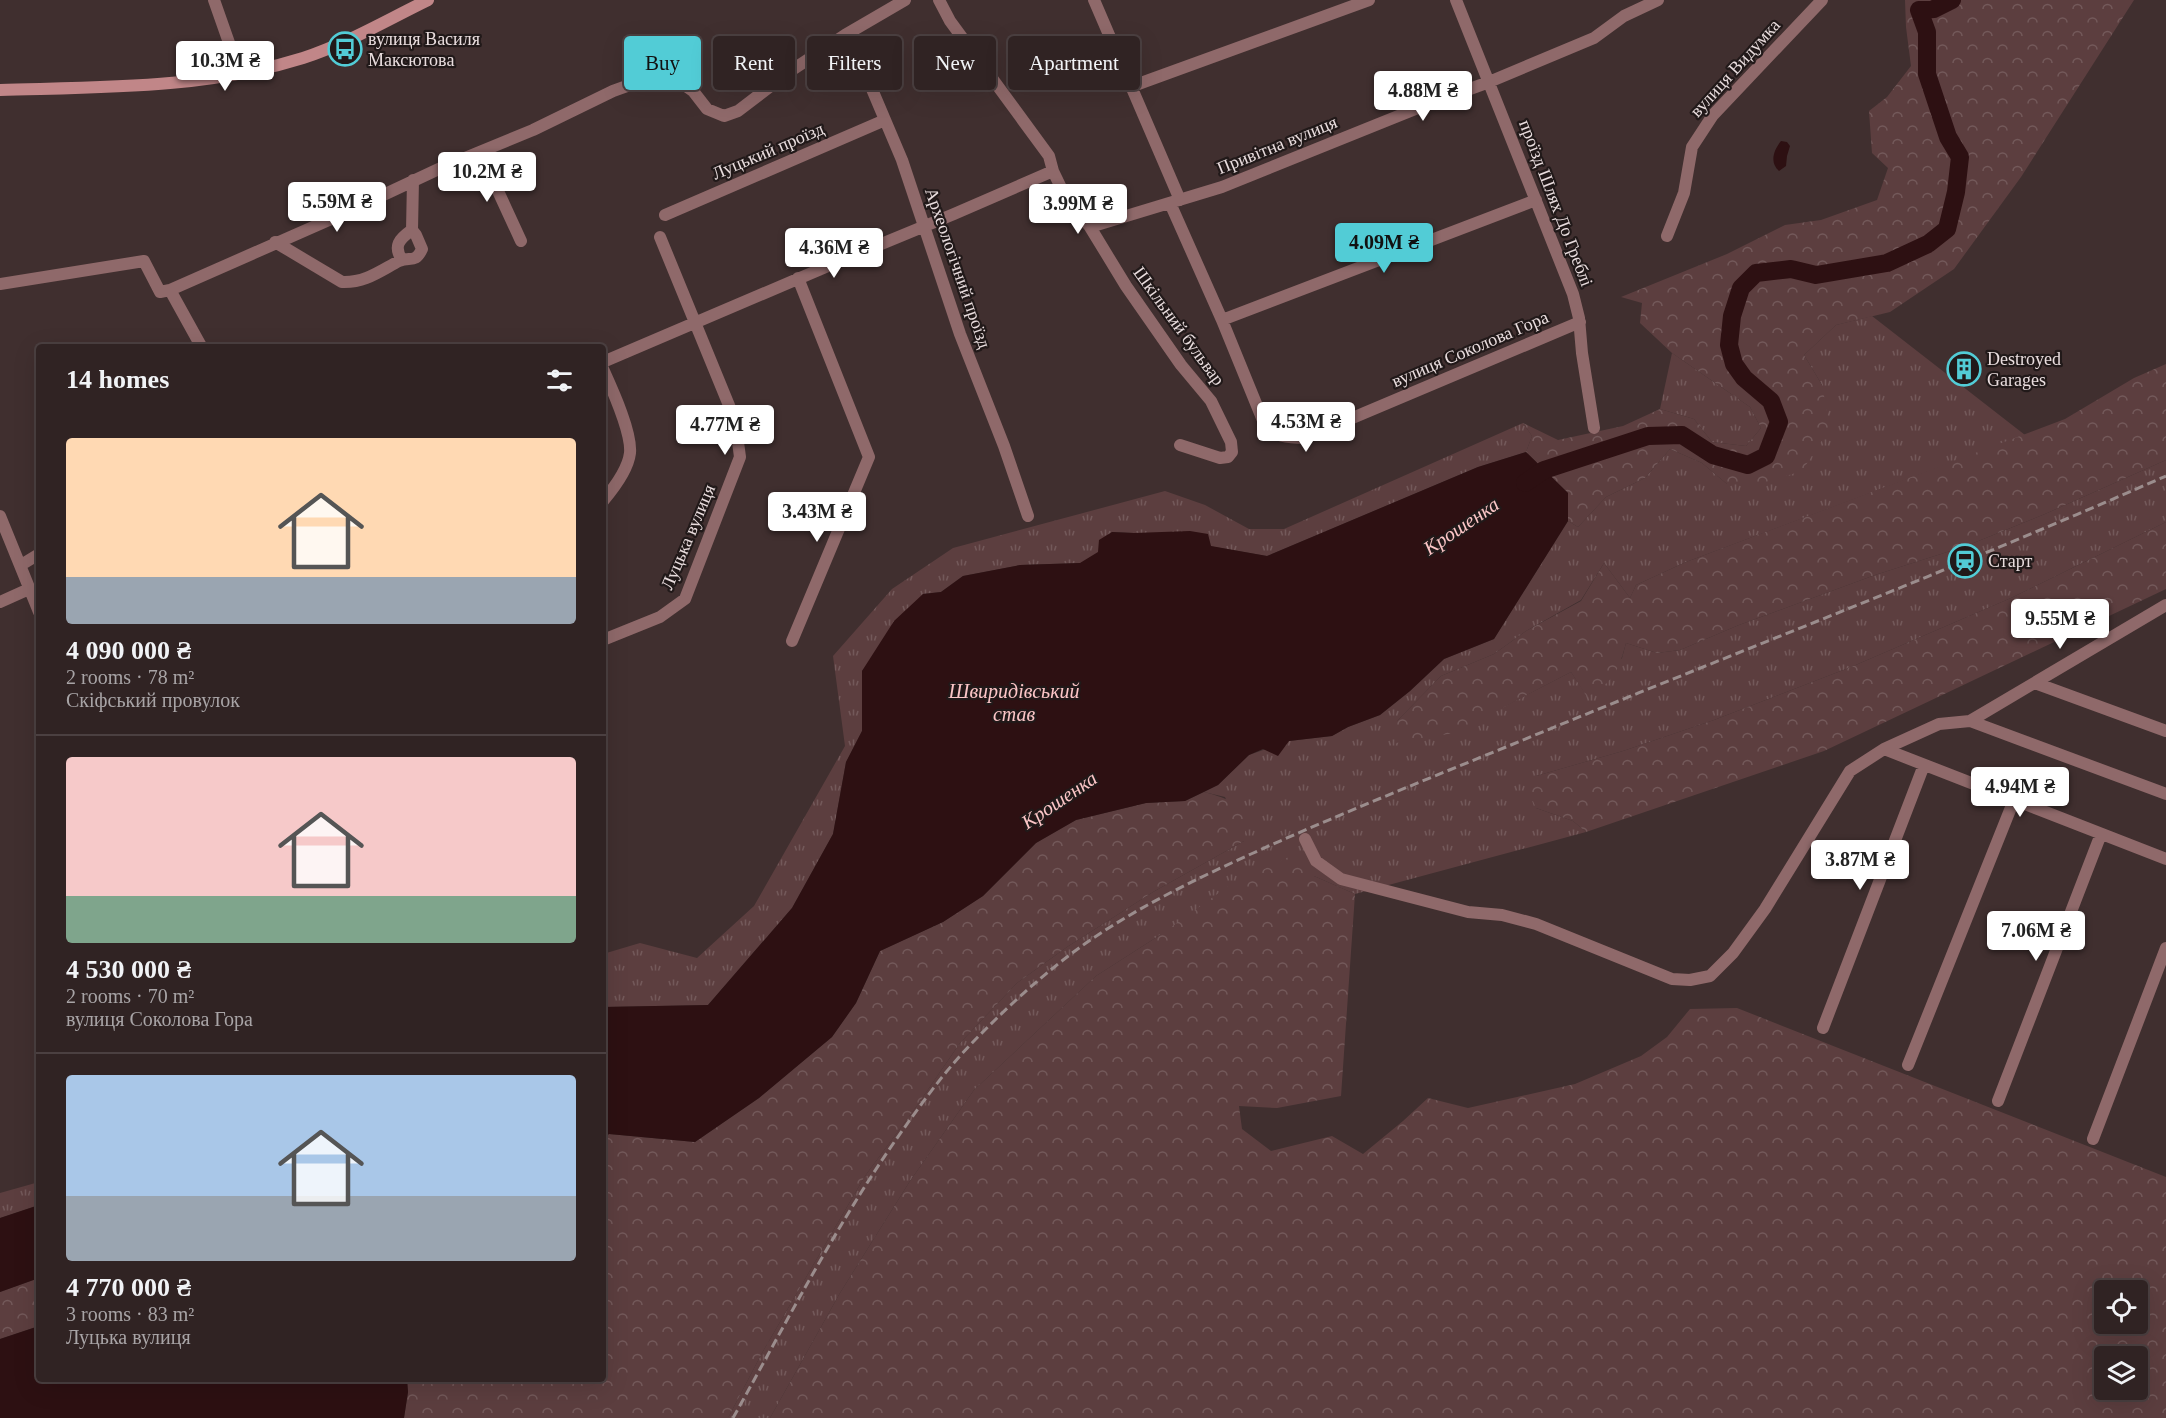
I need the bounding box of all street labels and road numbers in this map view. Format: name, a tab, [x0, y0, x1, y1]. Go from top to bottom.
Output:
street label: вулиця Видумка	[1686, 15, 1784, 121]
street label: Привітна вулиця	[1214, 112, 1340, 178]
street label: проїзд Шлях До Греблі	[1515, 117, 1597, 289]
street label: Луцький проїзд	[709, 118, 827, 184]
street label: Археологічний проїзд	[921, 185, 995, 351]
street label: Шкільний бульвар	[1129, 263, 1229, 389]
street label: вулиця Соколова Гора	[1389, 307, 1551, 391]
street label: Луцька вулиця	[657, 481, 719, 593]

